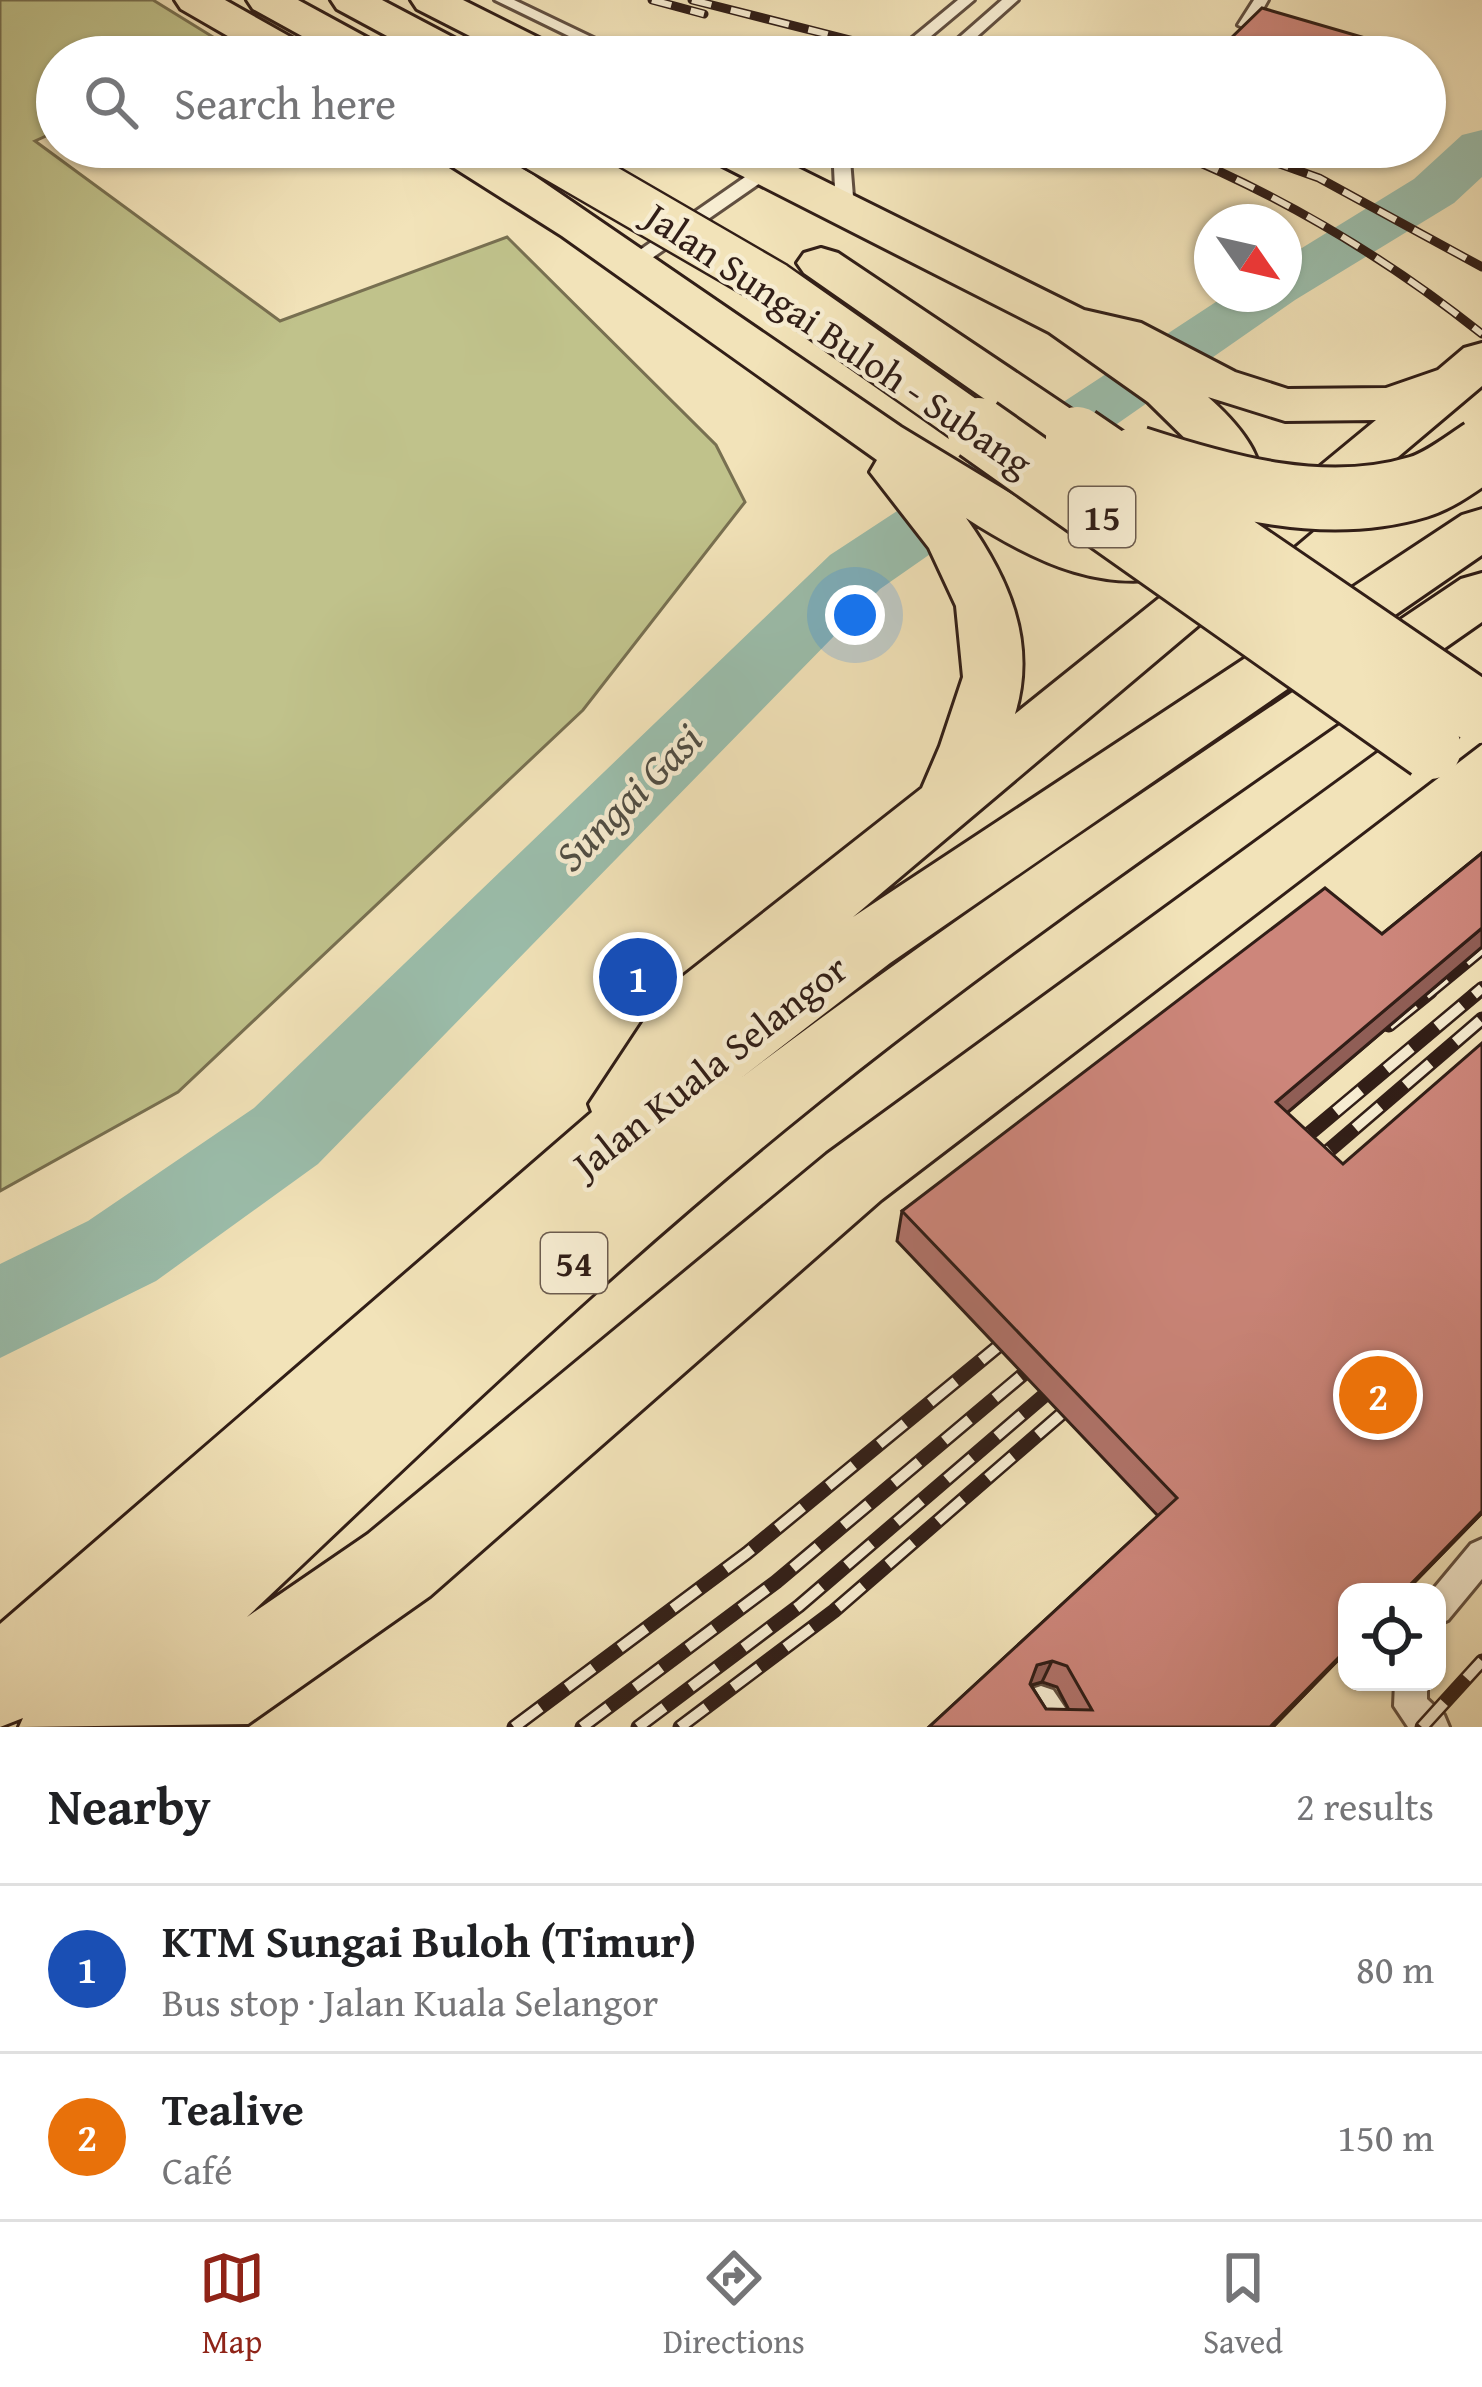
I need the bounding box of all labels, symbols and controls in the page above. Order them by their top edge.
search box [36,36,1446,168]
icon: search [78,69,144,135]
text: Search here [174,70,396,135]
street label: Jalan Sungai Buloh - Subang [630,184,1045,490]
north arrow [1194,204,1302,312]
road number: 15 [1069,487,1135,547]
your location [825,585,885,645]
water label: Sungai Gasi [540,709,715,884]
pin: 1 [599,932,677,1022]
street label: Jalan Kuala Selangor [556,940,859,1194]
road number: 54 [541,1233,607,1293]
pin: 2 [1339,1350,1417,1440]
map controls [1338,1583,1446,1691]
button: locate [1338,1583,1446,1691]
text: Nearby [48,1768,211,1843]
text: 2 results [1296,1777,1434,1834]
text: KTM Sungai Buloh (Timur) [162,1908,696,1973]
text: 1 [77,1940,97,1997]
text: 80 m [1356,1940,1434,1997]
text: Bus stop · Jalan Kuala Selangor [162,1973,658,2030]
text: Tealive [162,2076,304,2141]
text: 2 [77,2108,97,2165]
text: 150 m [1337,2108,1434,2165]
text: Café [162,2141,232,2198]
tab: Map [199,2245,265,2365]
tab: Directions [663,2245,805,2365]
tab: Saved [1203,2245,1283,2365]

